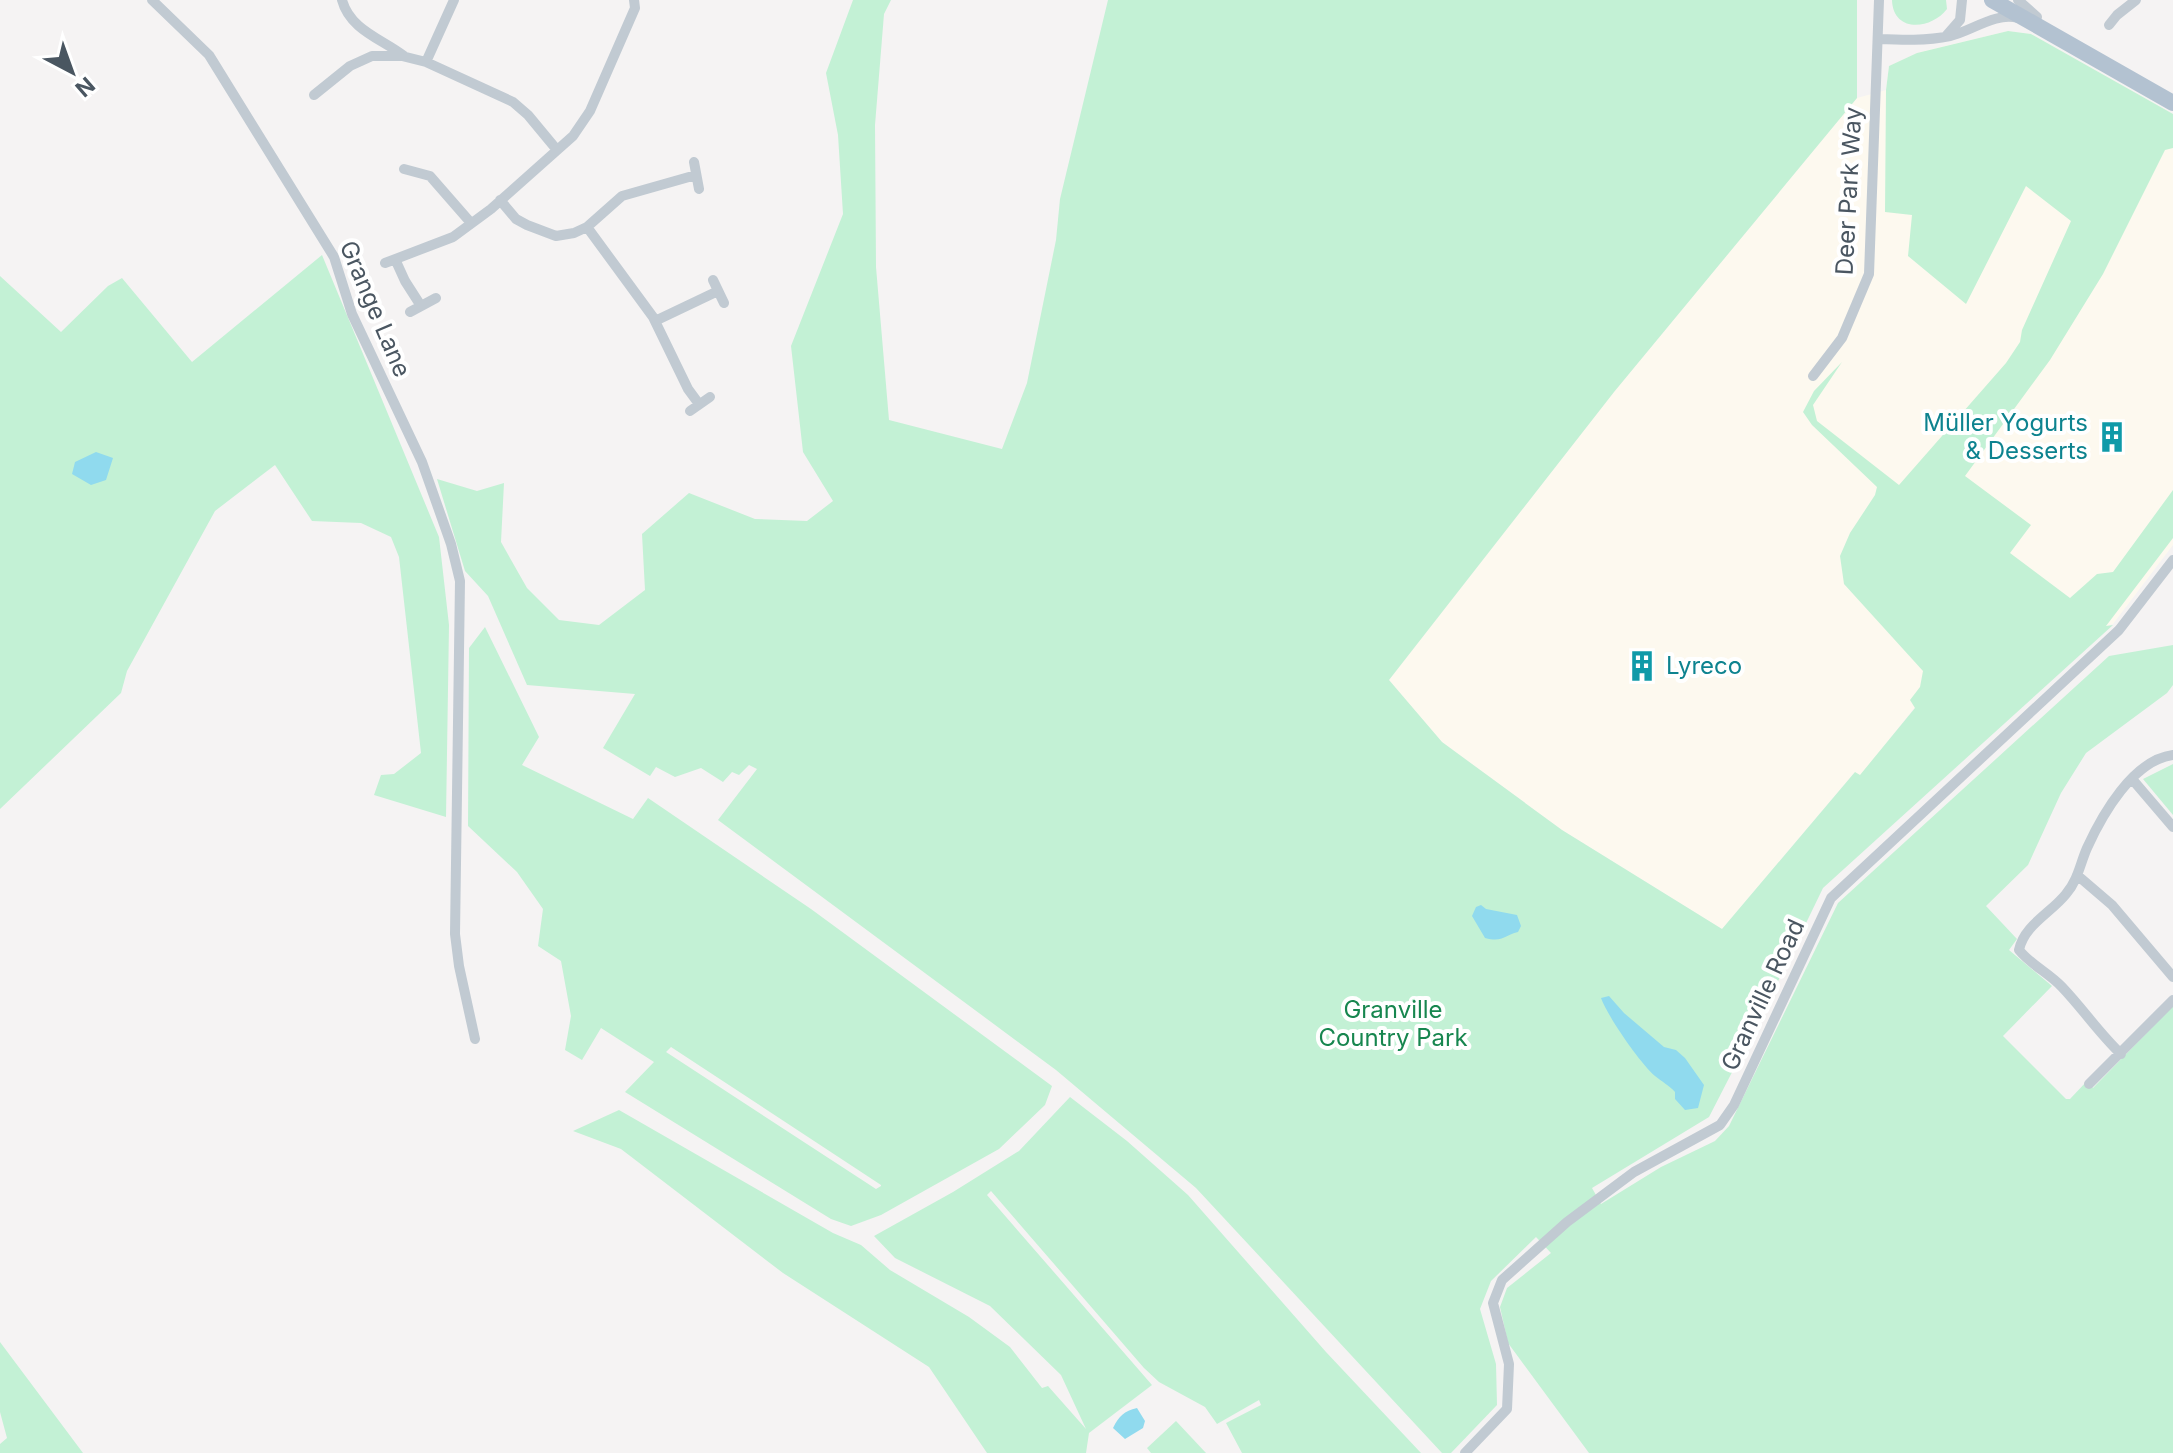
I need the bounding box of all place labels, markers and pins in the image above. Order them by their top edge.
place label: Müller Yogurts & Desserts [1923,408,2088,465]
building icon: Müller Yogurts & Desserts [2095,420,2129,454]
building icon: Lyreco [1625,649,1659,683]
place label: Lyreco [1666,651,1742,680]

